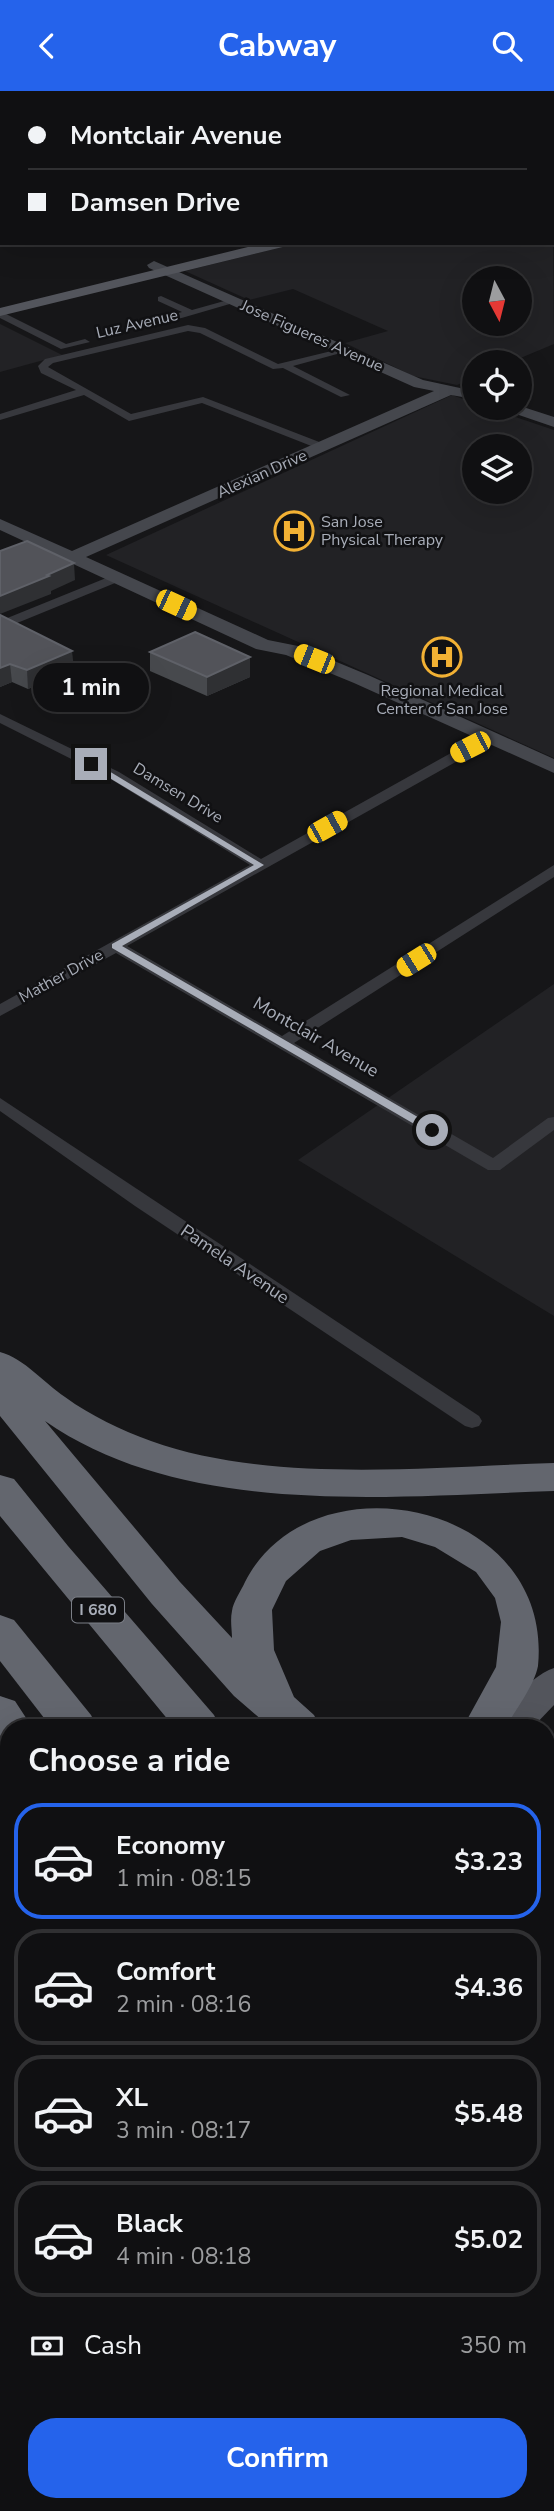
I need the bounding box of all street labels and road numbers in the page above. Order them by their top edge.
street label: Jose Figueres Avenue [236,294,387,377]
street label: Luz Avenue [94,304,180,344]
street label: Alexian Drive [213,444,311,504]
street label: Damsen Drive [129,757,227,829]
street label: Mather Drive [15,944,107,1008]
street label: Montclair Avenue [249,991,383,1083]
street label: Pamela Avenue [176,1219,294,1309]
road number: I 680 [72,1597,124,1623]

